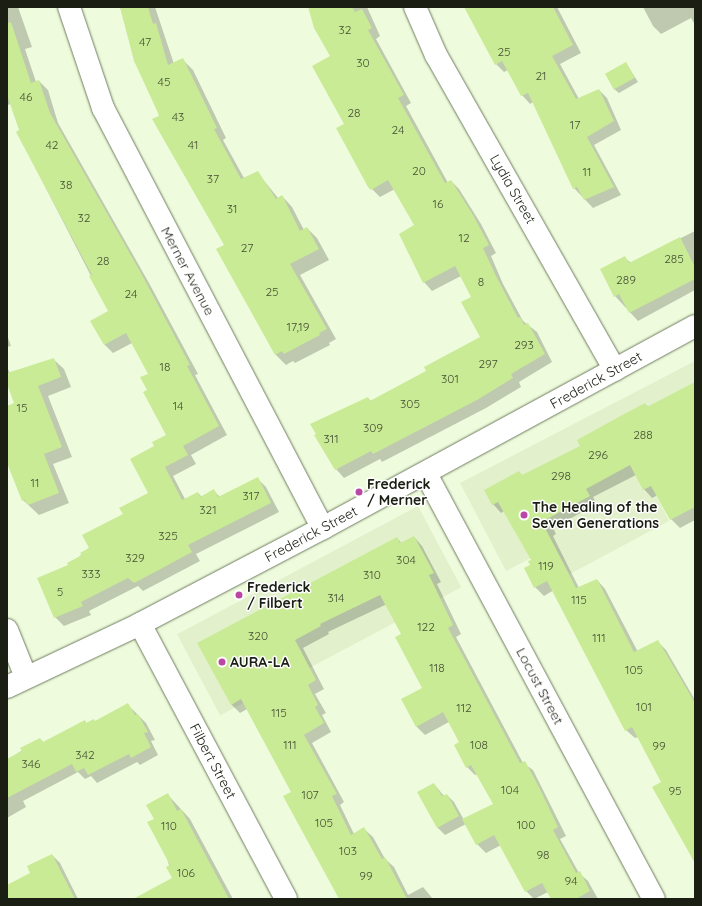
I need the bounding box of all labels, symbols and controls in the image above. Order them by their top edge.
house number: 32 [339,23,351,37]
house number: 47 [139,35,151,49]
house number: 25 [497,45,511,59]
house number: 30 [356,56,370,70]
house number: 21 [535,69,547,83]
house number: 45 [158,75,170,89]
house number: 46 [20,90,32,104]
house number: 28 [347,106,361,120]
house number: 43 [172,110,184,124]
house number: 17 [570,118,580,132]
house number: 24 [392,123,404,137]
house number: 42 [46,138,58,152]
house number: 41 [188,138,198,152]
street label: Lydia Street [486,151,540,227]
house number: 20 [412,164,426,178]
house number: 11 [583,165,591,179]
house number: 37 [207,172,219,186]
house number: 38 [60,178,72,192]
house number: 16 [433,197,443,211]
house number: 31 [227,202,237,216]
house number: 32 [78,211,90,225]
street label: Merner Avenue [158,224,218,318]
house number: 12 [458,231,470,245]
house number: 27 [241,241,253,255]
house number: 285 [664,252,684,266]
house number: 28 [96,254,110,268]
house number: 289 [616,273,636,287]
house number: 8 [478,275,484,289]
house number: 25 [265,285,279,299]
house number: 24 [125,287,137,301]
house number: 17,19 [287,320,309,334]
house number: 293 [514,338,534,352]
street label: Frederick Street [547,348,645,412]
house number: 297 [478,357,498,371]
house number: 18 [160,360,170,374]
house number: 301 [441,372,459,386]
house number: 305 [400,397,420,411]
house number: 14 [173,399,183,413]
house number: 15 [17,401,27,415]
house number: 309 [363,421,383,435]
house number: 288 [633,428,653,442]
house number: 311 [323,432,339,446]
house number: 296 [588,448,608,462]
house number: 298 [551,469,571,483]
house number: 11 [31,476,39,490]
place label: Frederick / Merner [367,476,430,508]
marker: Frederick / Merner [354,487,364,497]
house number: 317 [243,489,259,503]
place label: The Healing of the Seven Generations [532,499,659,532]
house number: 321 [199,503,217,517]
street label: Frederick Street [262,503,360,565]
marker: The Healing of the Seven Generations [519,510,529,520]
house number: 325 [158,529,178,543]
house number: 329 [125,551,145,565]
house number: 304 [396,553,416,567]
house number: 119 [538,559,554,573]
house number: 333 [82,567,100,581]
house number: 310 [363,568,381,582]
place label: Frederick / Filbert [247,579,310,612]
house number: 5 [57,585,63,599]
marker: Frederick / Filbert [234,590,244,600]
house number: 314 [328,591,344,605]
house number: 115 [571,593,587,607]
house number: 122 [417,620,435,634]
house number: 320 [248,629,268,643]
house number: 111 [592,631,606,645]
street label: Locust Street [513,645,567,727]
place label: AURA-LA [230,654,290,670]
marker: AURA-LA [217,657,227,667]
house number: 118 [429,661,445,675]
house number: 105 [625,663,643,677]
house number: 101 [636,700,652,714]
house number: 112 [456,701,472,715]
house number: 115 [271,706,287,720]
street label: Filbert Street [186,721,240,801]
house number: 111 [283,738,297,752]
house number: 108 [470,738,488,752]
house number: 99 [652,739,666,753]
house number: 342 [75,748,95,762]
house number: 346 [21,757,41,771]
house number: 104 [501,783,519,797]
house number: 95 [668,784,682,798]
house number: 107 [301,788,319,802]
house number: 105 [315,816,333,830]
house number: 100 [517,818,535,832]
house number: 110 [161,819,177,833]
house number: 103 [339,844,357,858]
house number: 98 [536,848,550,862]
house number: 106 [177,866,195,880]
house number: 99 [359,869,373,883]
house number: 94 [564,874,578,888]

